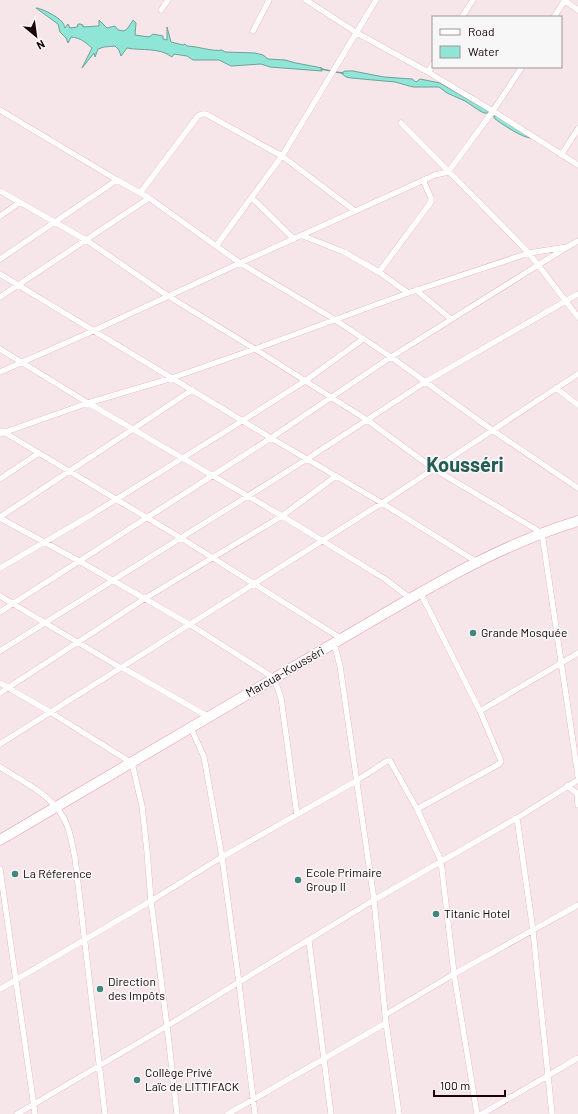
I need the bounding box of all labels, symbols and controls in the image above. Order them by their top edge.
north arrow [16,16,56,56]
legend [432,16,562,68]
text: Road [468,24,495,38]
text: N [35,38,47,53]
text: Water [468,44,500,58]
district label: Kousséri [426,452,504,476]
place label: Grande Mosquée [481,625,567,639]
marker: Grande Mosquée [468,628,478,638]
street label: Maroua-Kousséri [243,643,326,699]
place label: Ecole Primaire Group II [306,865,382,893]
place label: La Réference [23,866,92,880]
marker: La Réference [10,869,20,879]
marker: Ecole Primaire Group II [293,875,303,885]
place label: Titanic Hotel [444,906,510,920]
marker: Titanic Hotel [431,909,441,919]
place label: Direction des Impôts [108,974,165,1002]
marker: Direction des Impôts [95,984,105,994]
place label: Collège Privé Laïc de LITTIFACK [145,1065,240,1093]
scale bar [434,1072,505,1098]
marker: Collège Privé Laïc de LITTIFACK [132,1075,142,1085]
text: 100 m [440,1078,470,1092]

